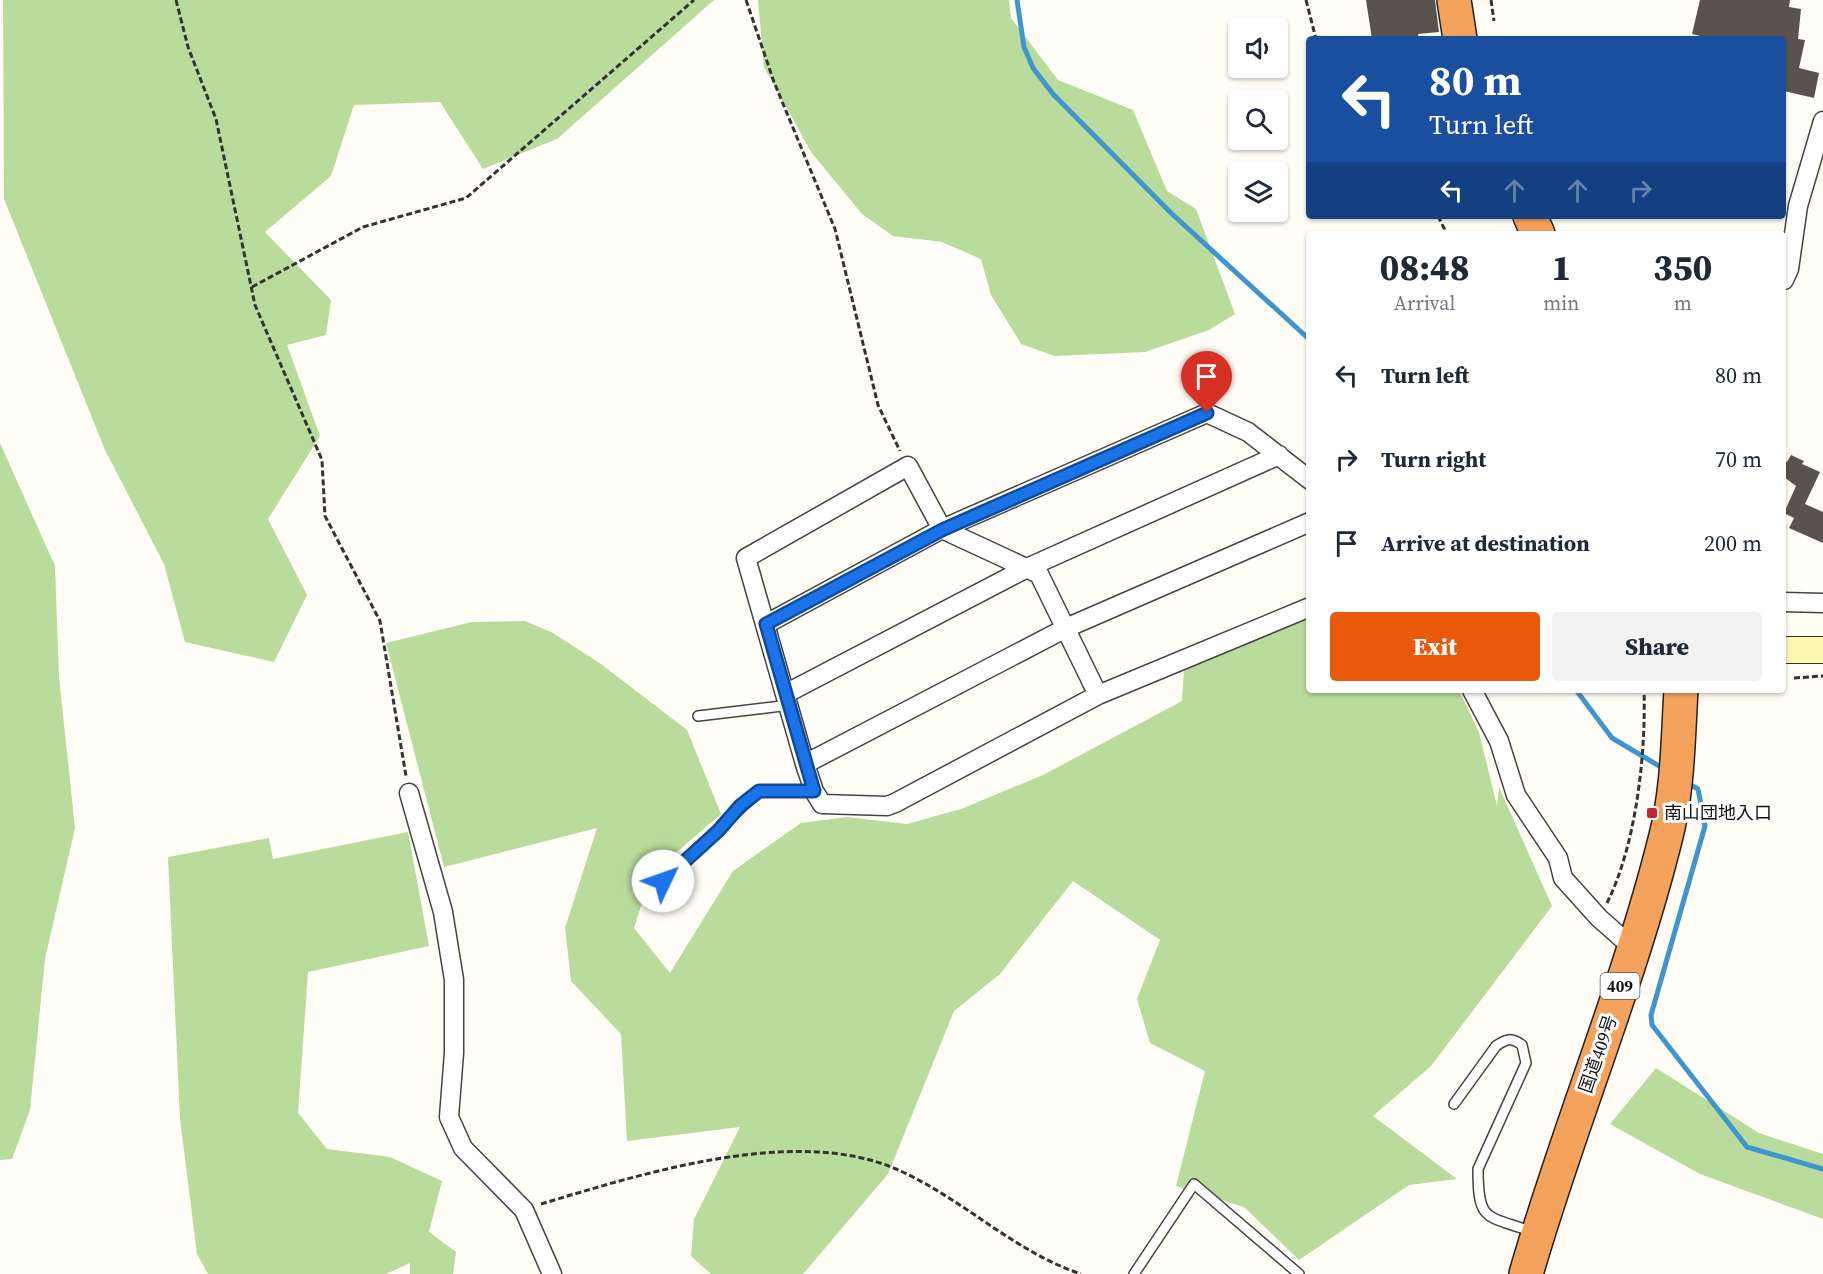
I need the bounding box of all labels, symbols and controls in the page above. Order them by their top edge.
map controls [1228,18,1288,222]
button: sound [1228,18,1288,78]
text: 80 m [1429,51,1522,109]
icon: left [1330,60,1408,138]
button: search [1228,90,1288,150]
text: Turn left [1429,106,1533,143]
button: layers [1228,162,1288,222]
icon: left [1435,174,1468,207]
icon: ahead [1498,174,1531,207]
icon: ahead [1561,174,1594,207]
icon: right [1624,174,1657,207]
text: 08:48 [1380,243,1470,292]
text: 1 [1551,243,1571,292]
text: 350 [1653,243,1712,292]
text: Arrival [1394,289,1456,317]
text: min [1543,289,1579,317]
text: m [1674,289,1692,317]
pin [1181,351,1232,413]
icon: left [1330,359,1363,392]
icon: arrive [1190,360,1223,393]
text: Turn left [1381,360,1469,390]
text: 80 m [1715,360,1762,390]
icon: right [1330,443,1363,476]
text: Turn right [1381,444,1486,474]
text: 70 m [1715,444,1762,474]
icon: arrive [1330,527,1363,560]
text: Arrive at destination [1381,528,1590,558]
text: 200 m [1704,528,1762,558]
button: Exit [1330,612,1540,681]
button: Share [1552,612,1762,681]
place label: 南山団地入口 [1664,800,1772,825]
marker: 南山団地入口 [1645,806,1659,820]
position arrow [631,849,695,913]
road number: 409 [1600,973,1640,999]
street label: 国道409号 [1573,1011,1623,1096]

